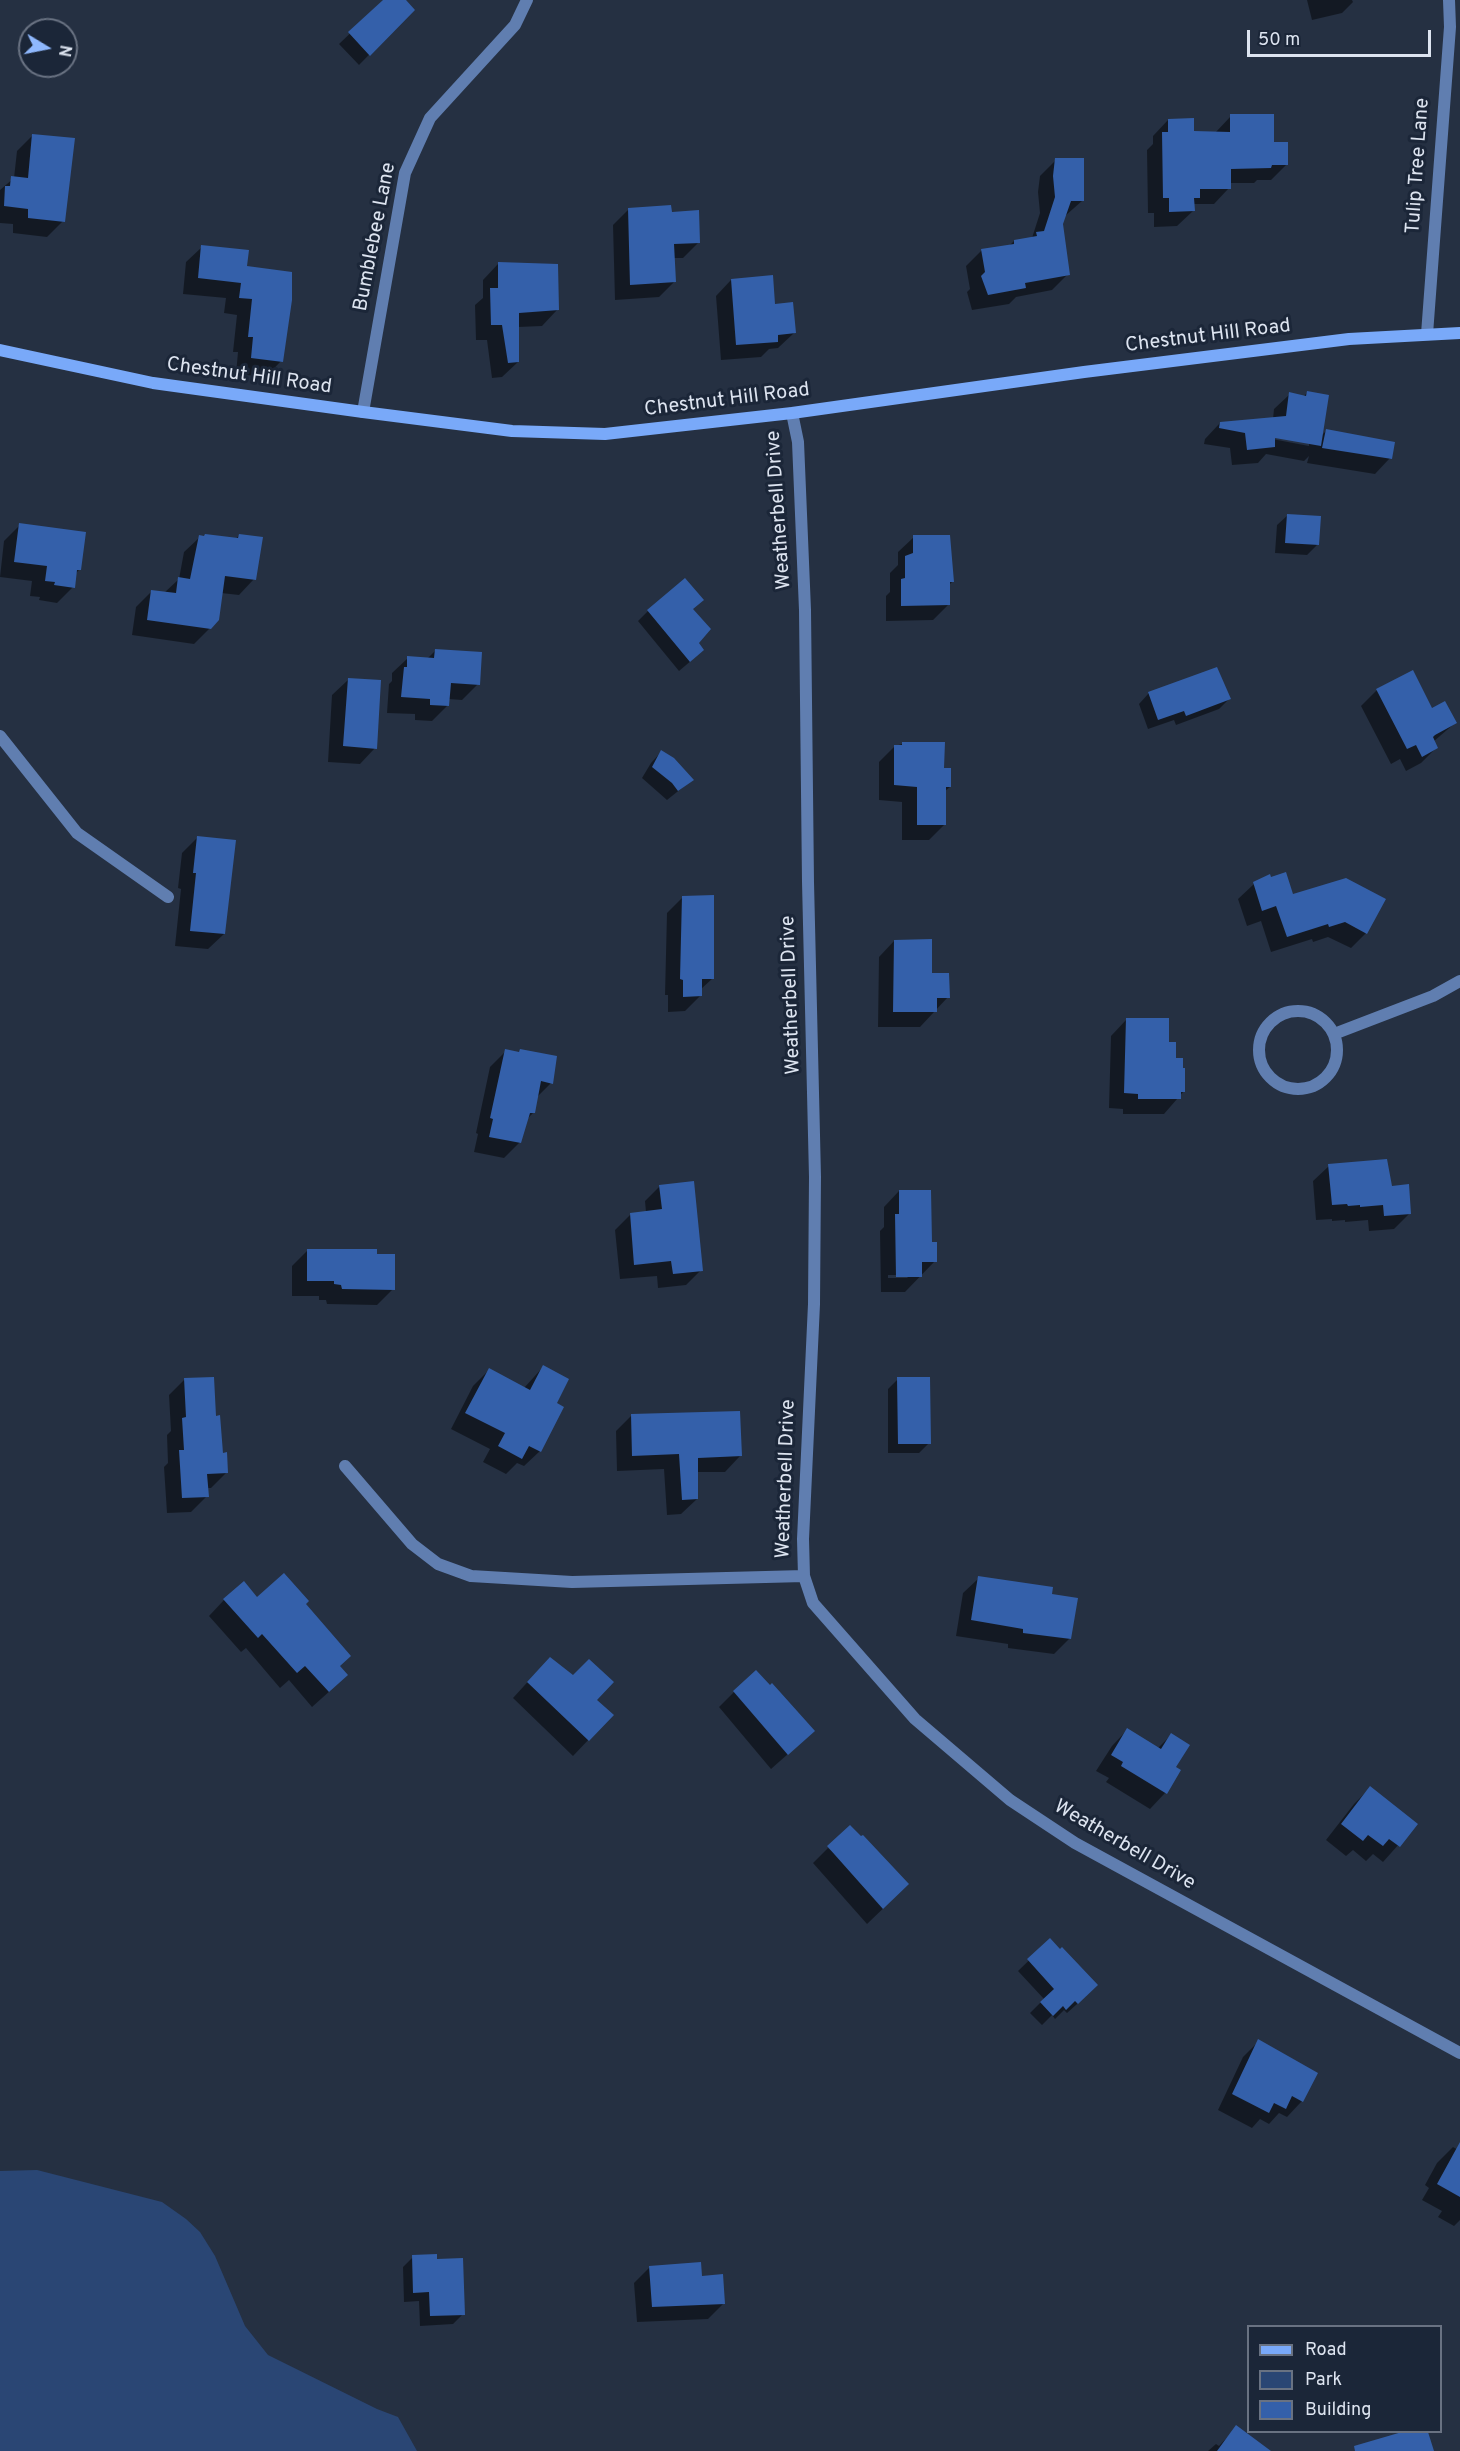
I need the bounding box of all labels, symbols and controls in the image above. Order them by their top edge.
north arrow [18,18,78,78]
scale bar [1250,18,1434,56]
text: 50 m [1258,29,1300,52]
text: N [53,43,75,58]
street label: Tulip Tree Lane [1402,97,1436,235]
street label: Bumblebee Lane [350,161,402,313]
street label: Chestnut Hill Road [1124,315,1292,359]
street label: Chestnut Hill Road [165,354,333,400]
street label: Chestnut Hill Road [643,379,811,423]
street label: Weatherbell Drive [762,430,798,590]
street label: Weatherbell Drive [777,915,807,1075]
street label: Weatherbell Drive [772,1399,802,1559]
street label: Weatherbell Drive [1049,1796,1199,1896]
legend [1247,2325,1442,2433]
text: Road [1305,2339,1347,2362]
text: Park [1305,2369,1342,2392]
text: Building [1305,2399,1371,2422]

